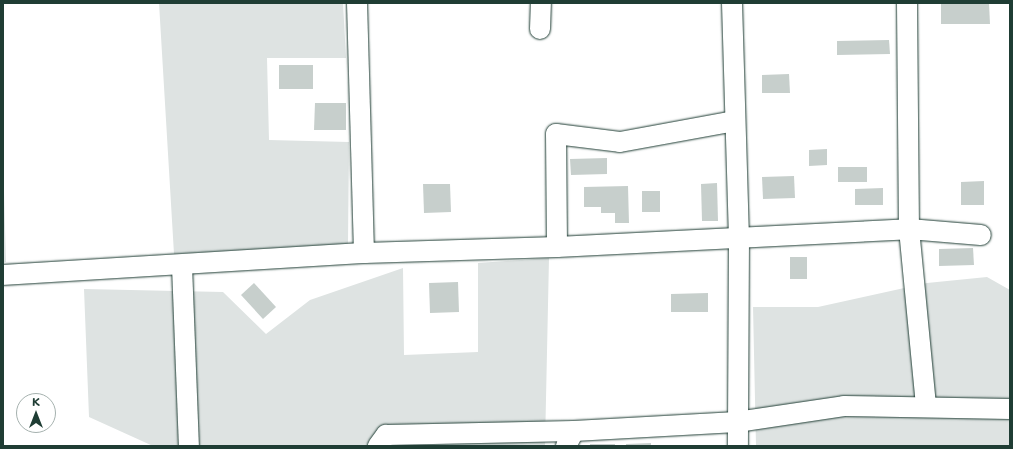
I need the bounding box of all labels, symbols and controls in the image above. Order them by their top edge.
north arrow [16,393,56,433]
text: K [32,393,40,410]

